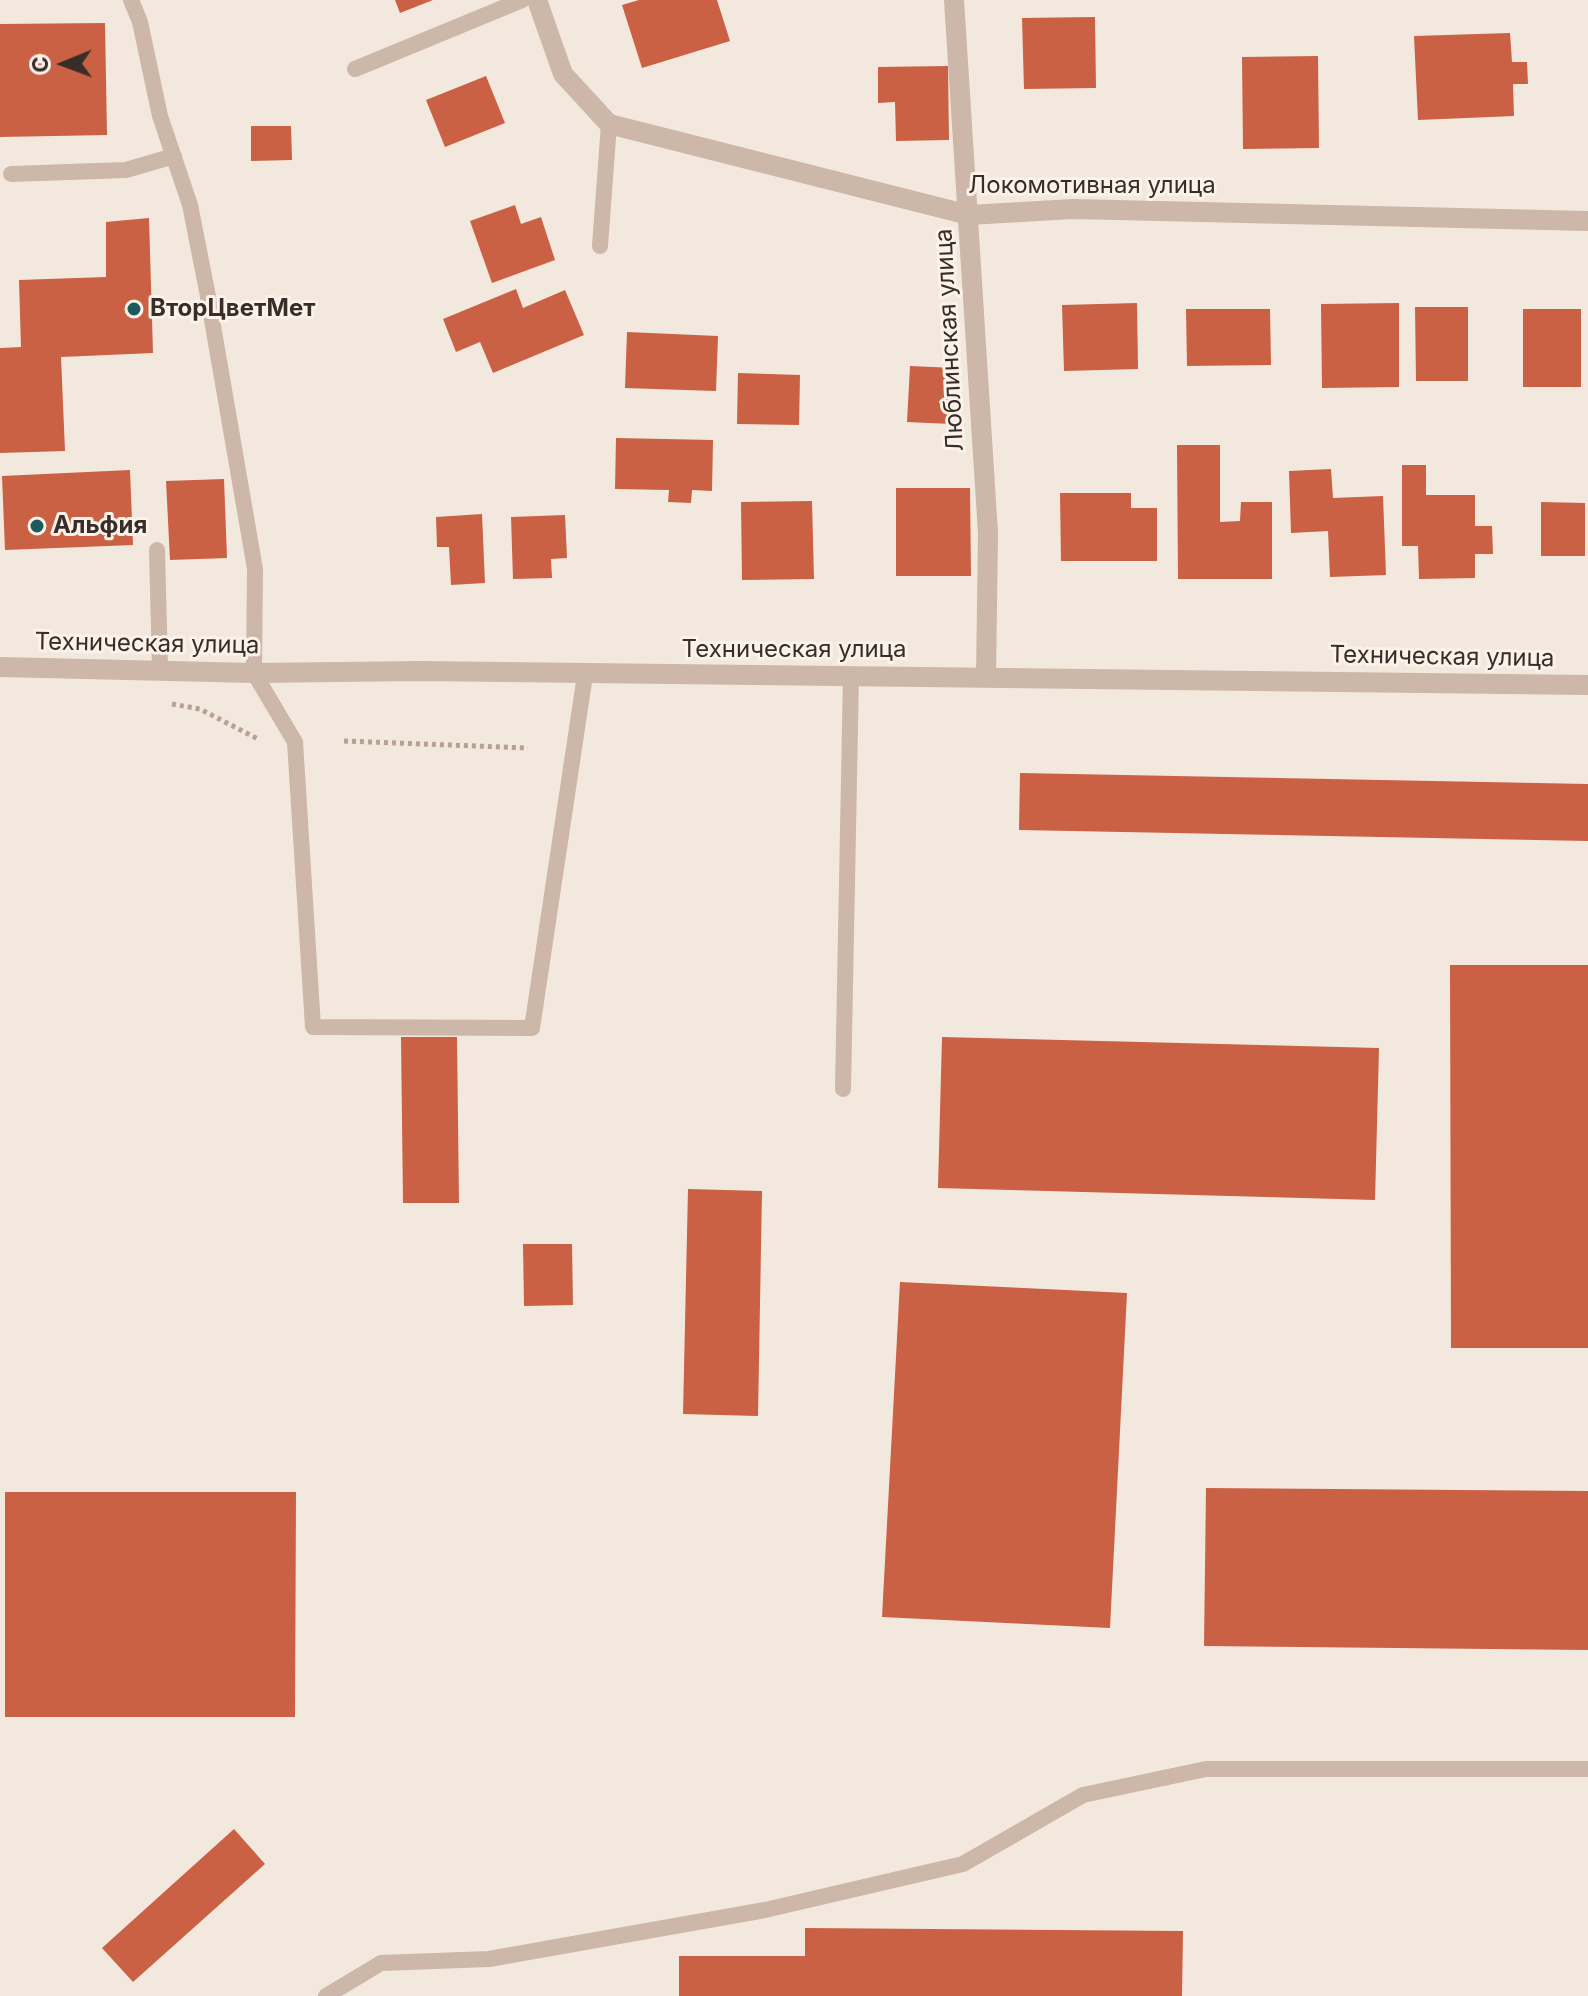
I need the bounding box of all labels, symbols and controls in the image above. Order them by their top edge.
north arrow [24,24,104,104]
text: С [27,56,53,73]
street label: Локомотивная улица [968,172,1216,200]
street label: Люблинская улица [930,228,970,452]
place label: ВторЦветМет [150,295,315,323]
marker: ВторЦветМет [125,300,143,318]
place label: Альфия [53,512,147,540]
marker: Альфия [28,517,46,535]
street label: Техническая улица [34,628,260,660]
street label: Техническая улица [682,636,906,664]
street label: Техническая улица [1329,641,1555,673]

